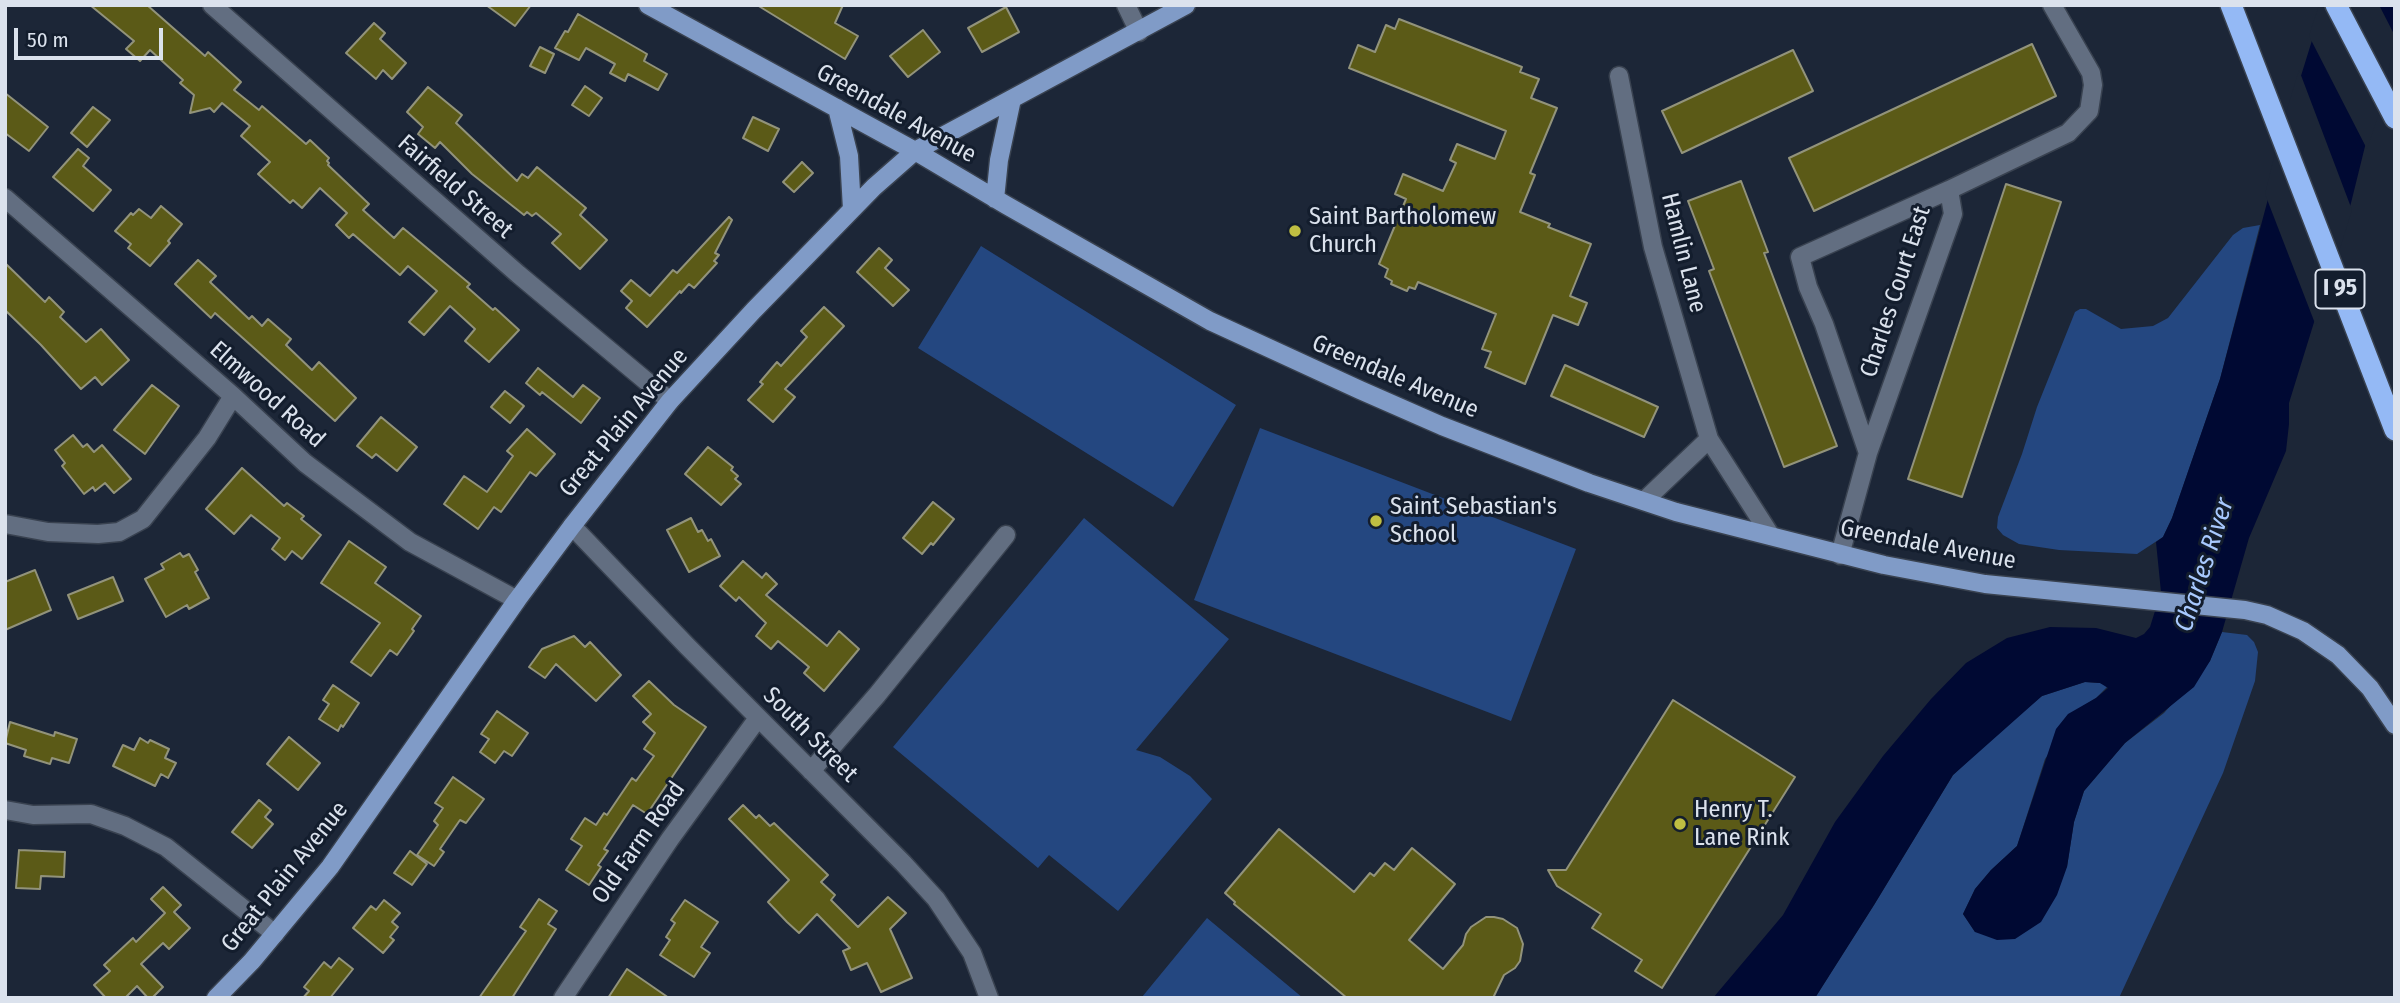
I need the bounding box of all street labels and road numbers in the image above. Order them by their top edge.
street label: Greendale Avenue [811,58,981,170]
street label: Fairfield Street [391,129,519,245]
street label: Hamlin Lane [1654,190,1712,316]
street label: Charles Court East [1855,203,1937,381]
road number: I 95 [2316,270,2364,308]
street label: Greendale Avenue [1307,329,1483,425]
street label: Elmwood Road [203,336,331,454]
street label: Great Plain Avenue [553,343,695,503]
street label: Greendale Avenue [1838,514,2018,576]
street label: South Street [757,682,863,788]
street label: Old Farm Road [586,776,692,910]
street label: Great Plain Avenue [216,796,354,958]

